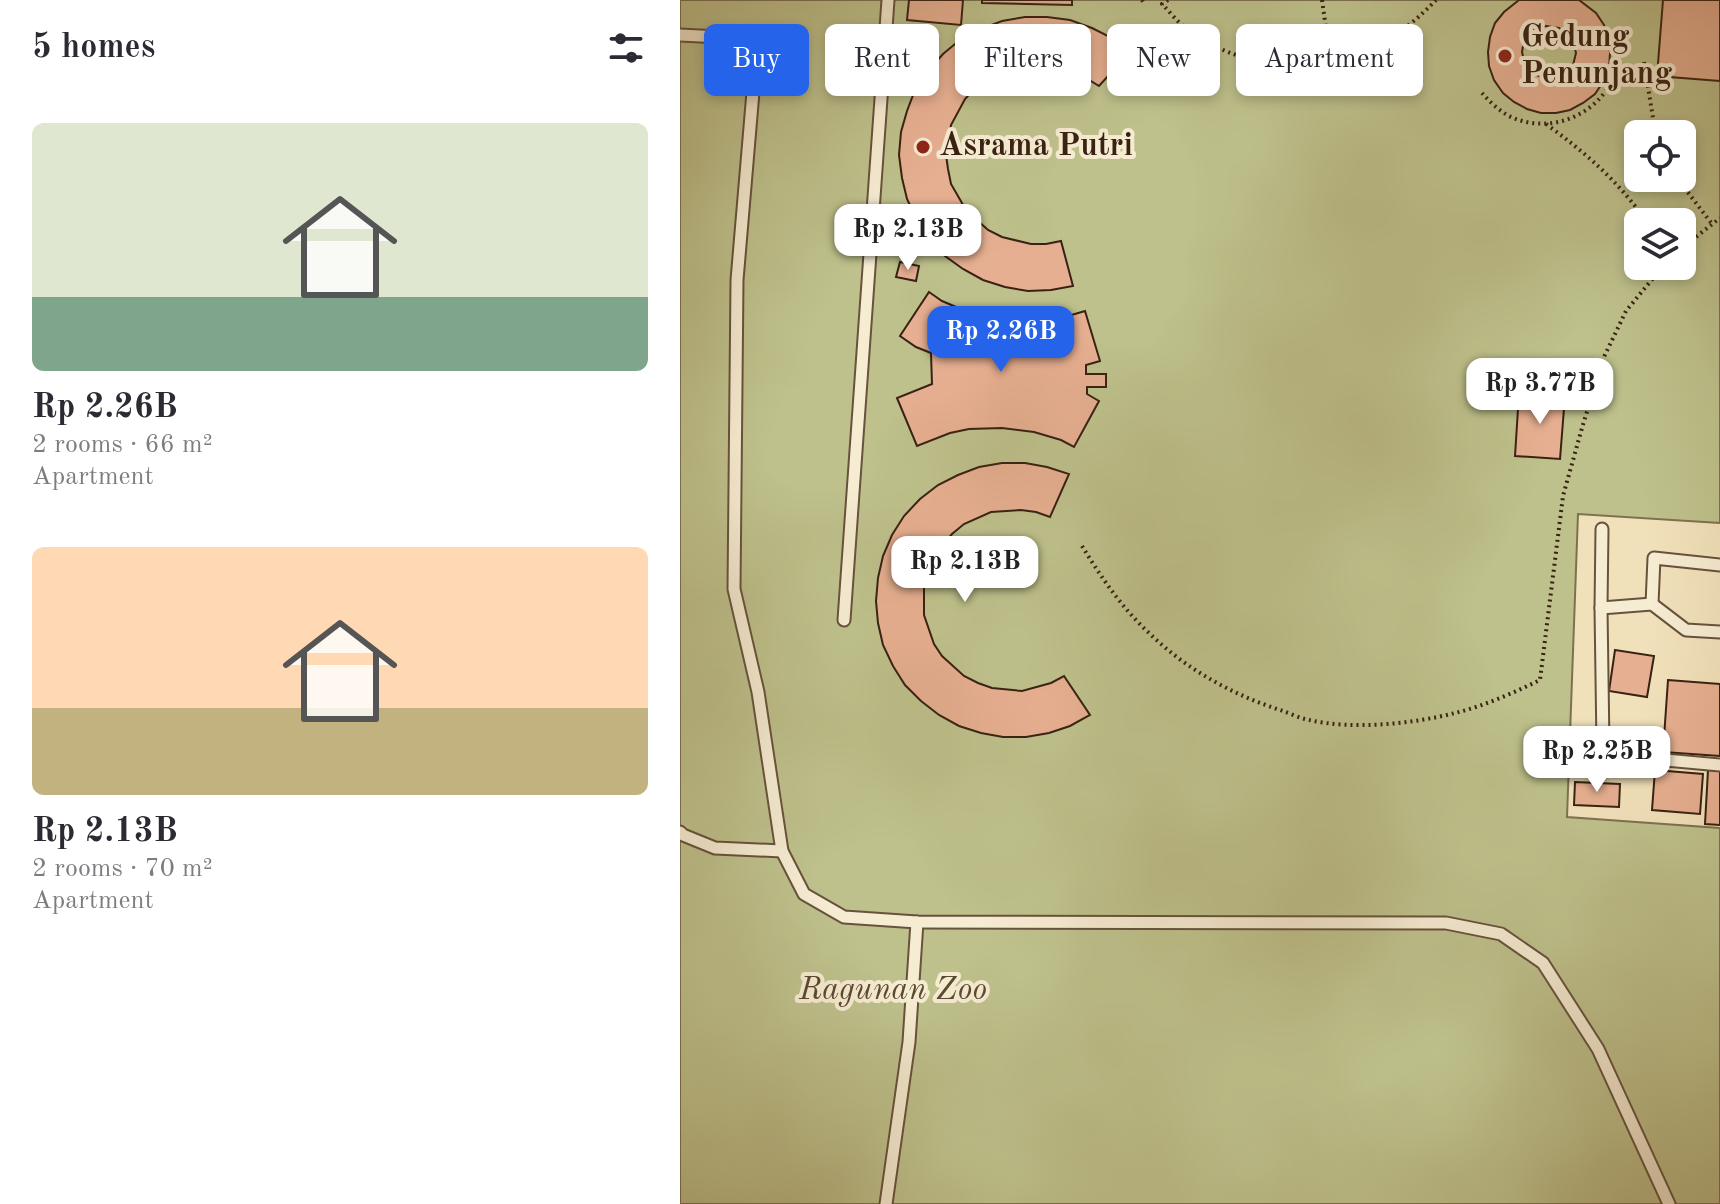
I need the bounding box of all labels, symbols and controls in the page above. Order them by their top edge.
place label: Gedung Penunjang [1521,22,1672,91]
chip: Buy [704,24,809,96]
chip: Rent [825,24,939,96]
chip: Filters [955,24,1091,96]
chip: New [1107,24,1220,96]
chip: Apartment [1236,24,1423,96]
icon: filters [604,26,648,70]
text: 5 homes [32,31,155,65]
marker: Gedung Penunjang [1496,47,1514,65]
map controls [1624,120,1696,280]
button: locate [1624,120,1696,192]
place label: Asrama Putri [939,131,1133,163]
marker: Asrama Putri [914,138,932,156]
icon: home [268,175,412,319]
pin: Rp 2.13B [825,204,991,272]
button: layers [1624,208,1696,280]
text: Rp 2.13B [852,217,964,243]
pin: Rp 2.26B [918,306,1084,374]
text: Rp 2.26B [945,319,1057,345]
pin: Rp 3.77B [1457,358,1623,426]
text: Rp 3.77B [1484,371,1596,397]
text: Rp 2.26B [32,391,178,425]
text: 2 rooms · 66 m² [32,432,213,458]
text: Apartment [32,464,154,490]
pin: Rp 2.13B [882,536,1048,604]
text: Rp 2.13B [909,549,1021,575]
icon: home [268,599,412,743]
pin: Rp 2.25B [1514,726,1680,794]
text: Rp 2.25B [1541,739,1653,765]
text: Rp 2.13B [32,815,178,849]
text: 2 rooms · 70 m² [32,856,213,882]
text: Apartment [32,888,154,914]
park label: Ragunan Zoo [798,975,987,1007]

